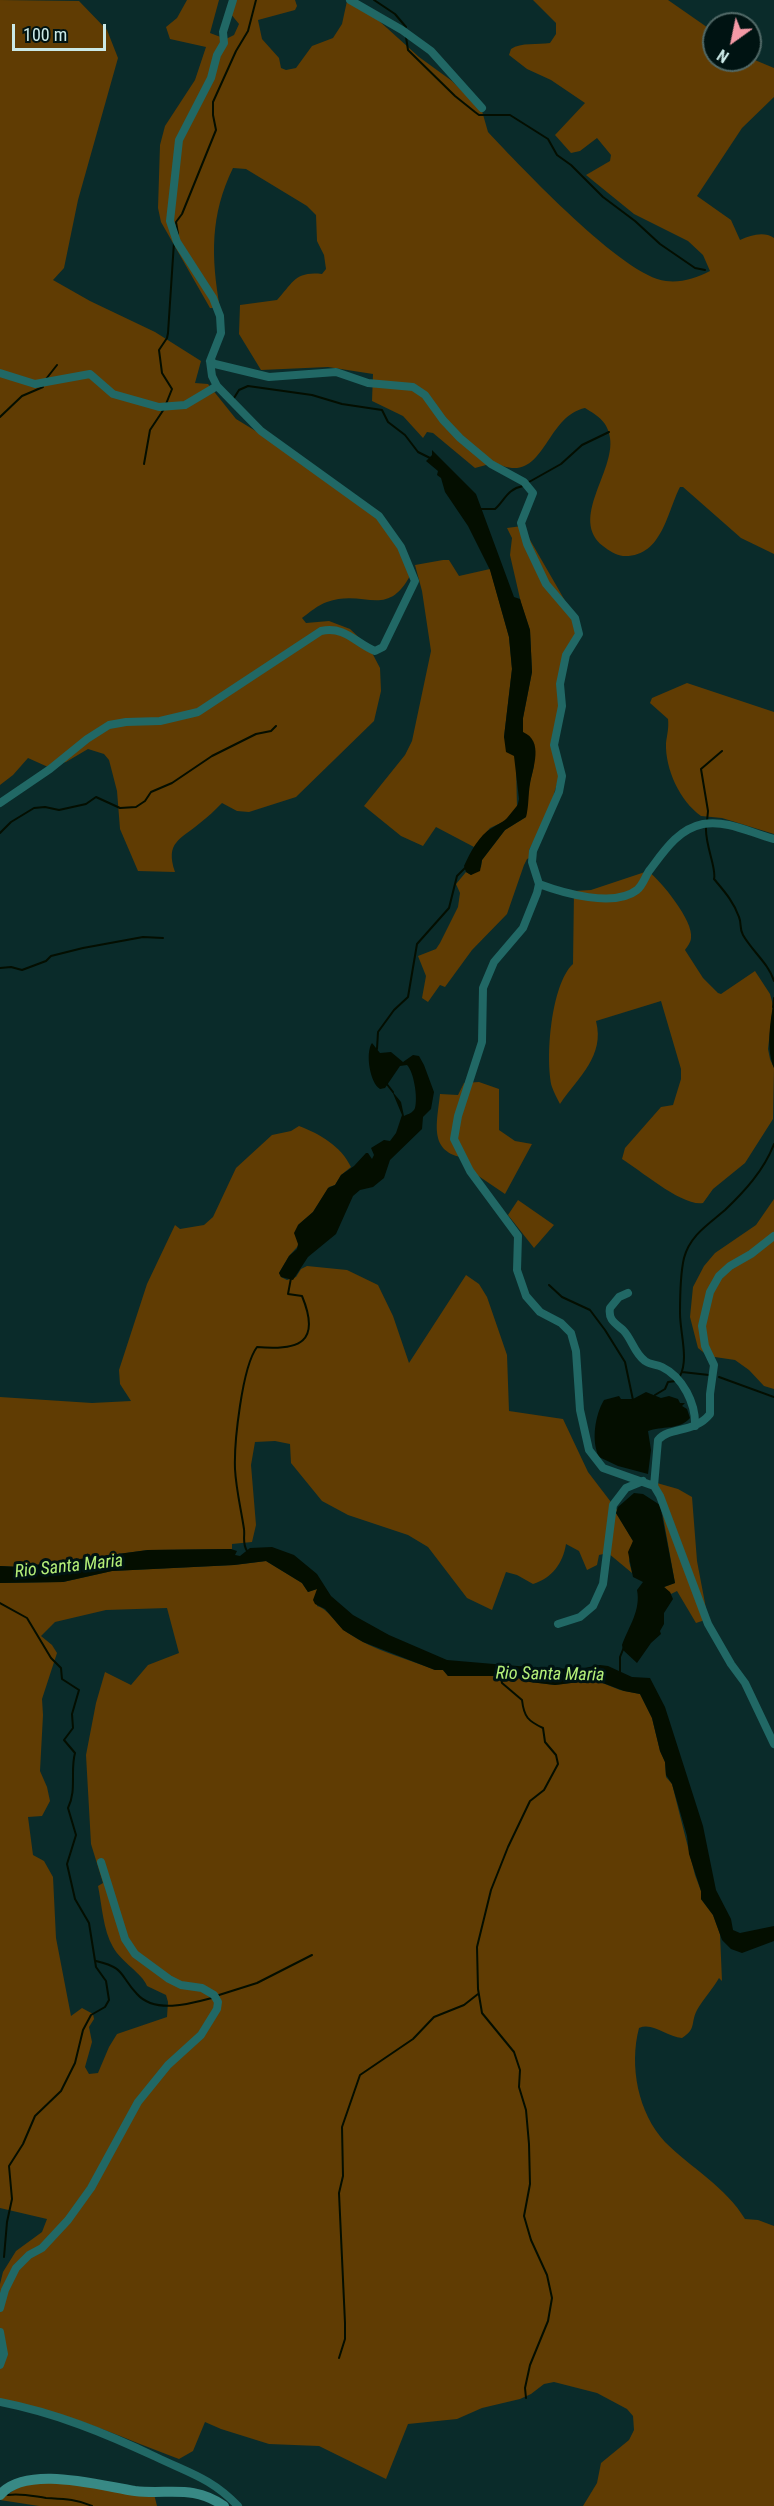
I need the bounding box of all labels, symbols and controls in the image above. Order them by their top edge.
scale bar [15,12,110,50]
north arrow [702,12,762,72]
text: 100 m [23,24,67,45]
text: N [714,45,732,66]
water label: Rio Santa Maria [14,1551,124,1583]
water label: Rio Santa Maria [495,1663,605,1687]

